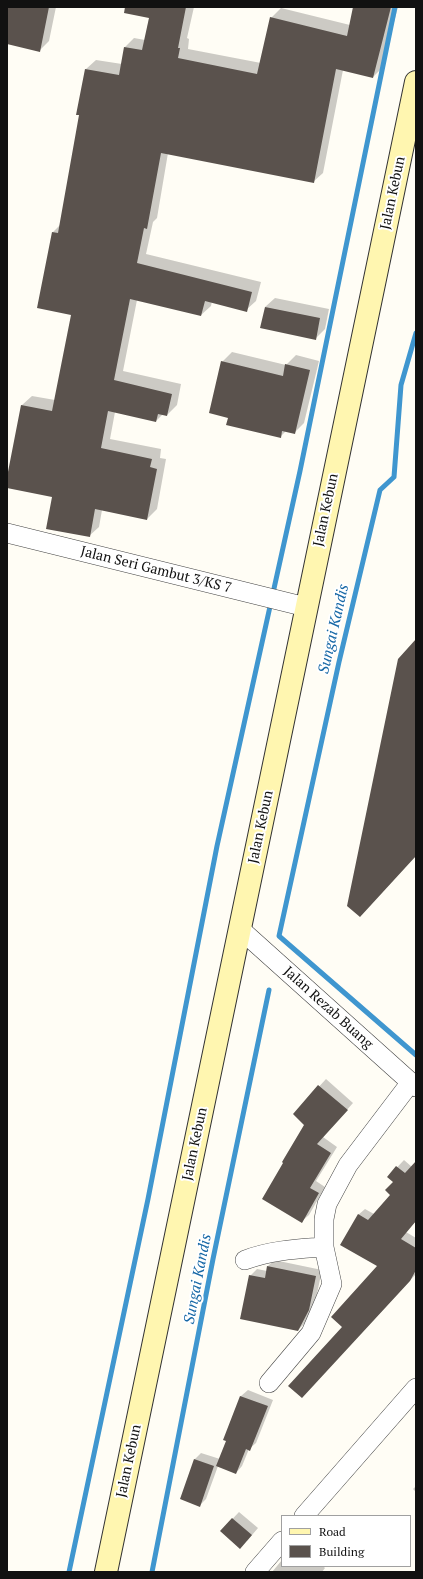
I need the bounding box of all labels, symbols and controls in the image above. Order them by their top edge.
street label: Jalan Kebun [377,155,409,231]
street label: Jalan Kebun [310,472,342,548]
street label: Jalan Seri Gambut 3/KS 7 [79,543,233,597]
water label: Sungai Kandis [315,582,353,676]
street label: Jalan Kebun [245,789,277,865]
street label: Jalan Rezab Buang [280,963,376,1053]
street label: Jalan Kebun [179,1106,211,1182]
water label: Sungai Kandis [180,1232,216,1326]
street label: Jalan Kebun [113,1423,145,1499]
legend [281,1515,411,1567]
text: Road [319,1524,346,1539]
text: Building [319,1544,364,1559]

